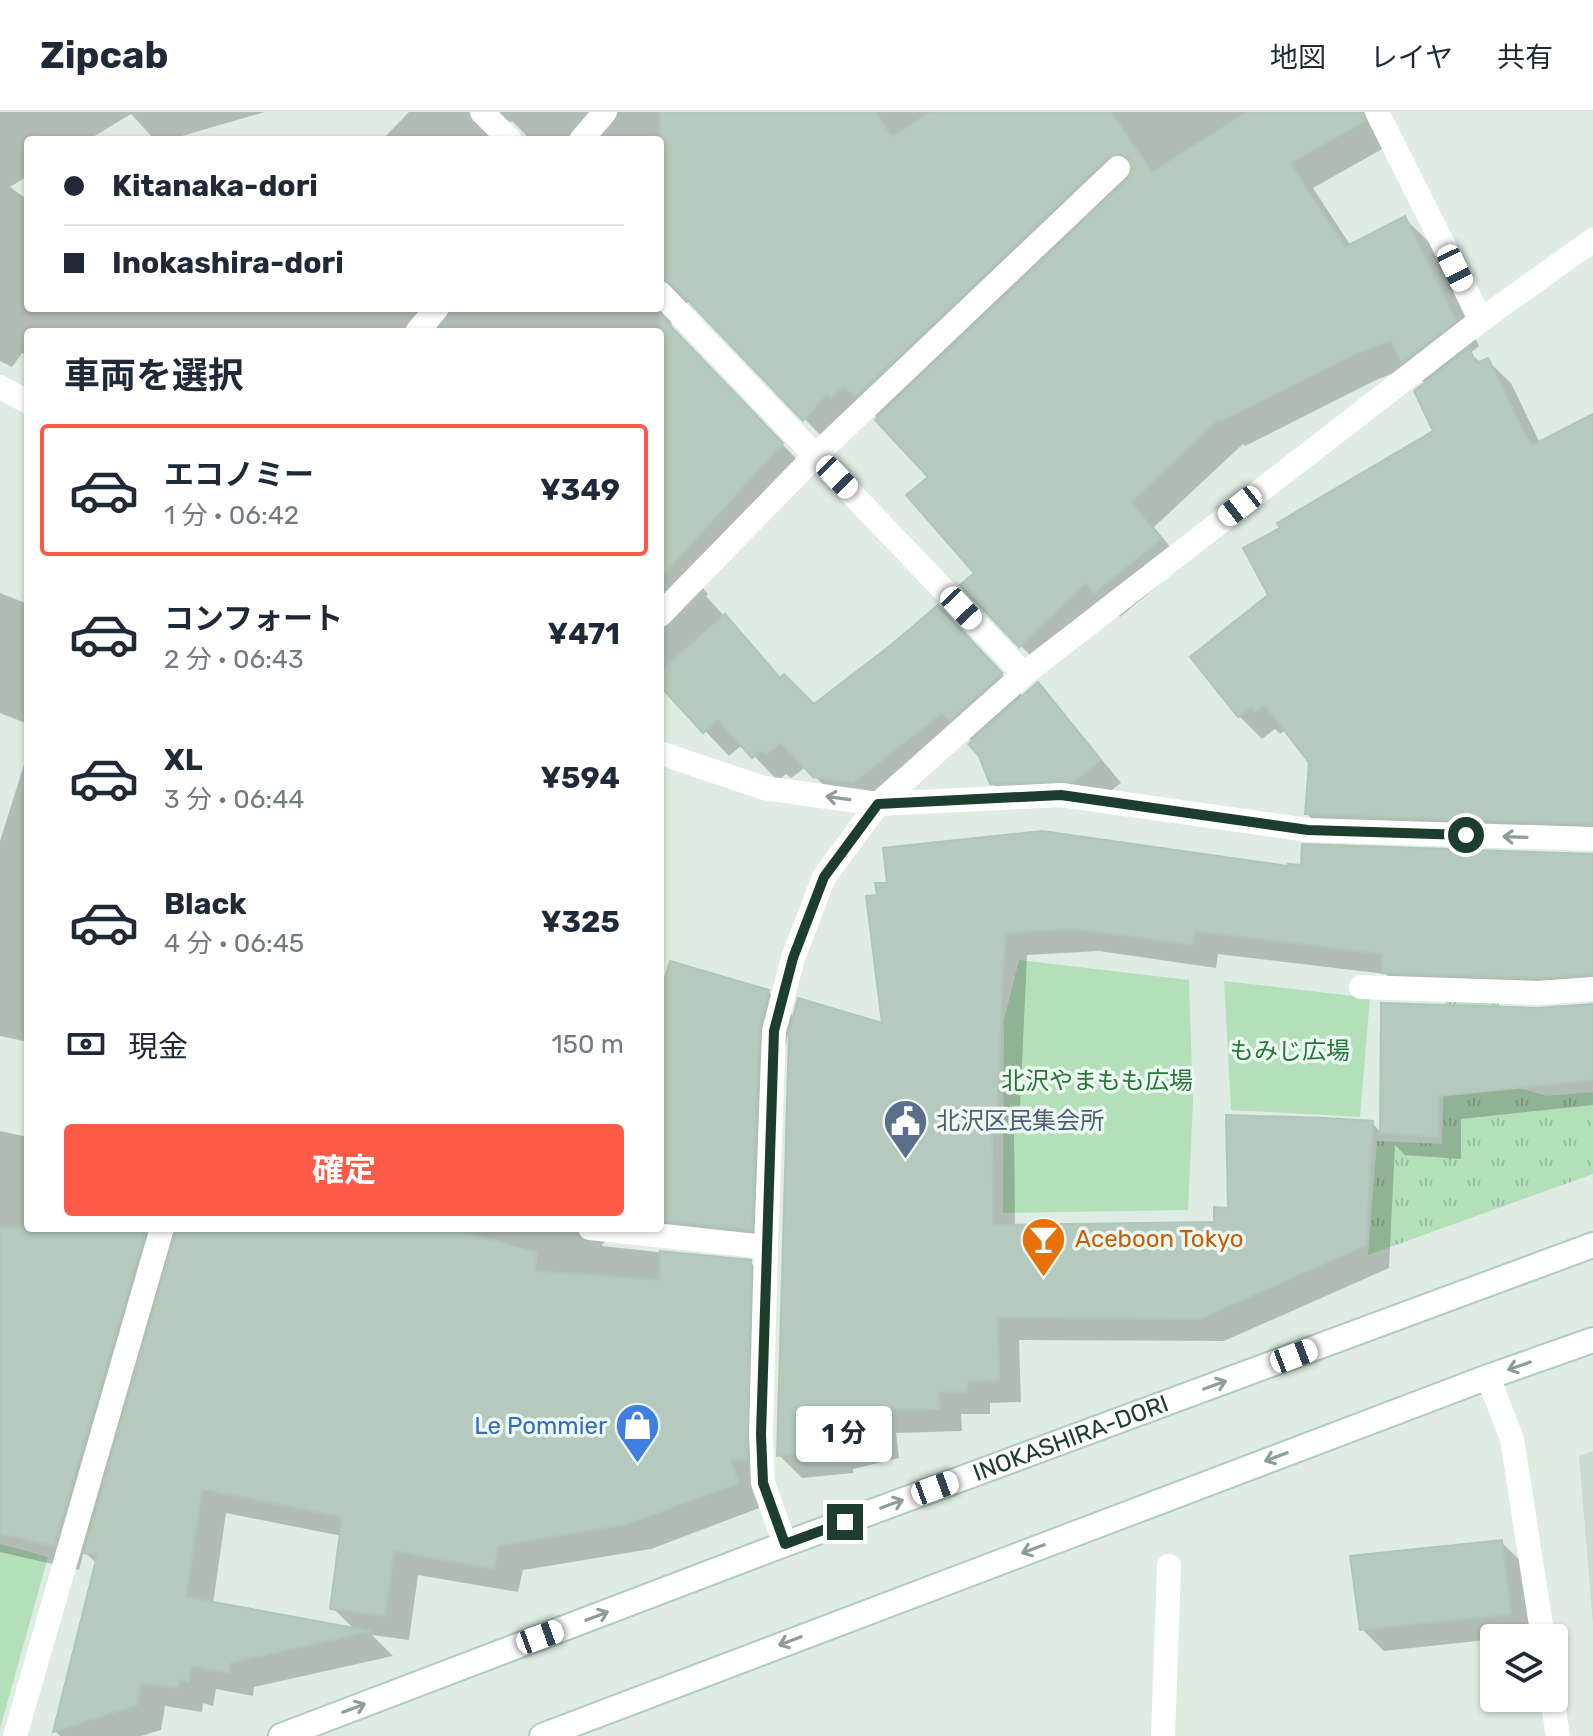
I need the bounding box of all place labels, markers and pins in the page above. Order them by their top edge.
public building icon: 北沢区民集会所 [881,1097,929,1160]
place label: 北沢区民集会所 [936,1107,1104,1135]
bar icon: Aceboon Tokyo [1020,1215,1068,1278]
place label: Aceboon Tokyo [1075,1225,1244,1253]
shop icon: Le Pommier [614,1402,662,1465]
place label: Le Pommier [474,1412,607,1440]

